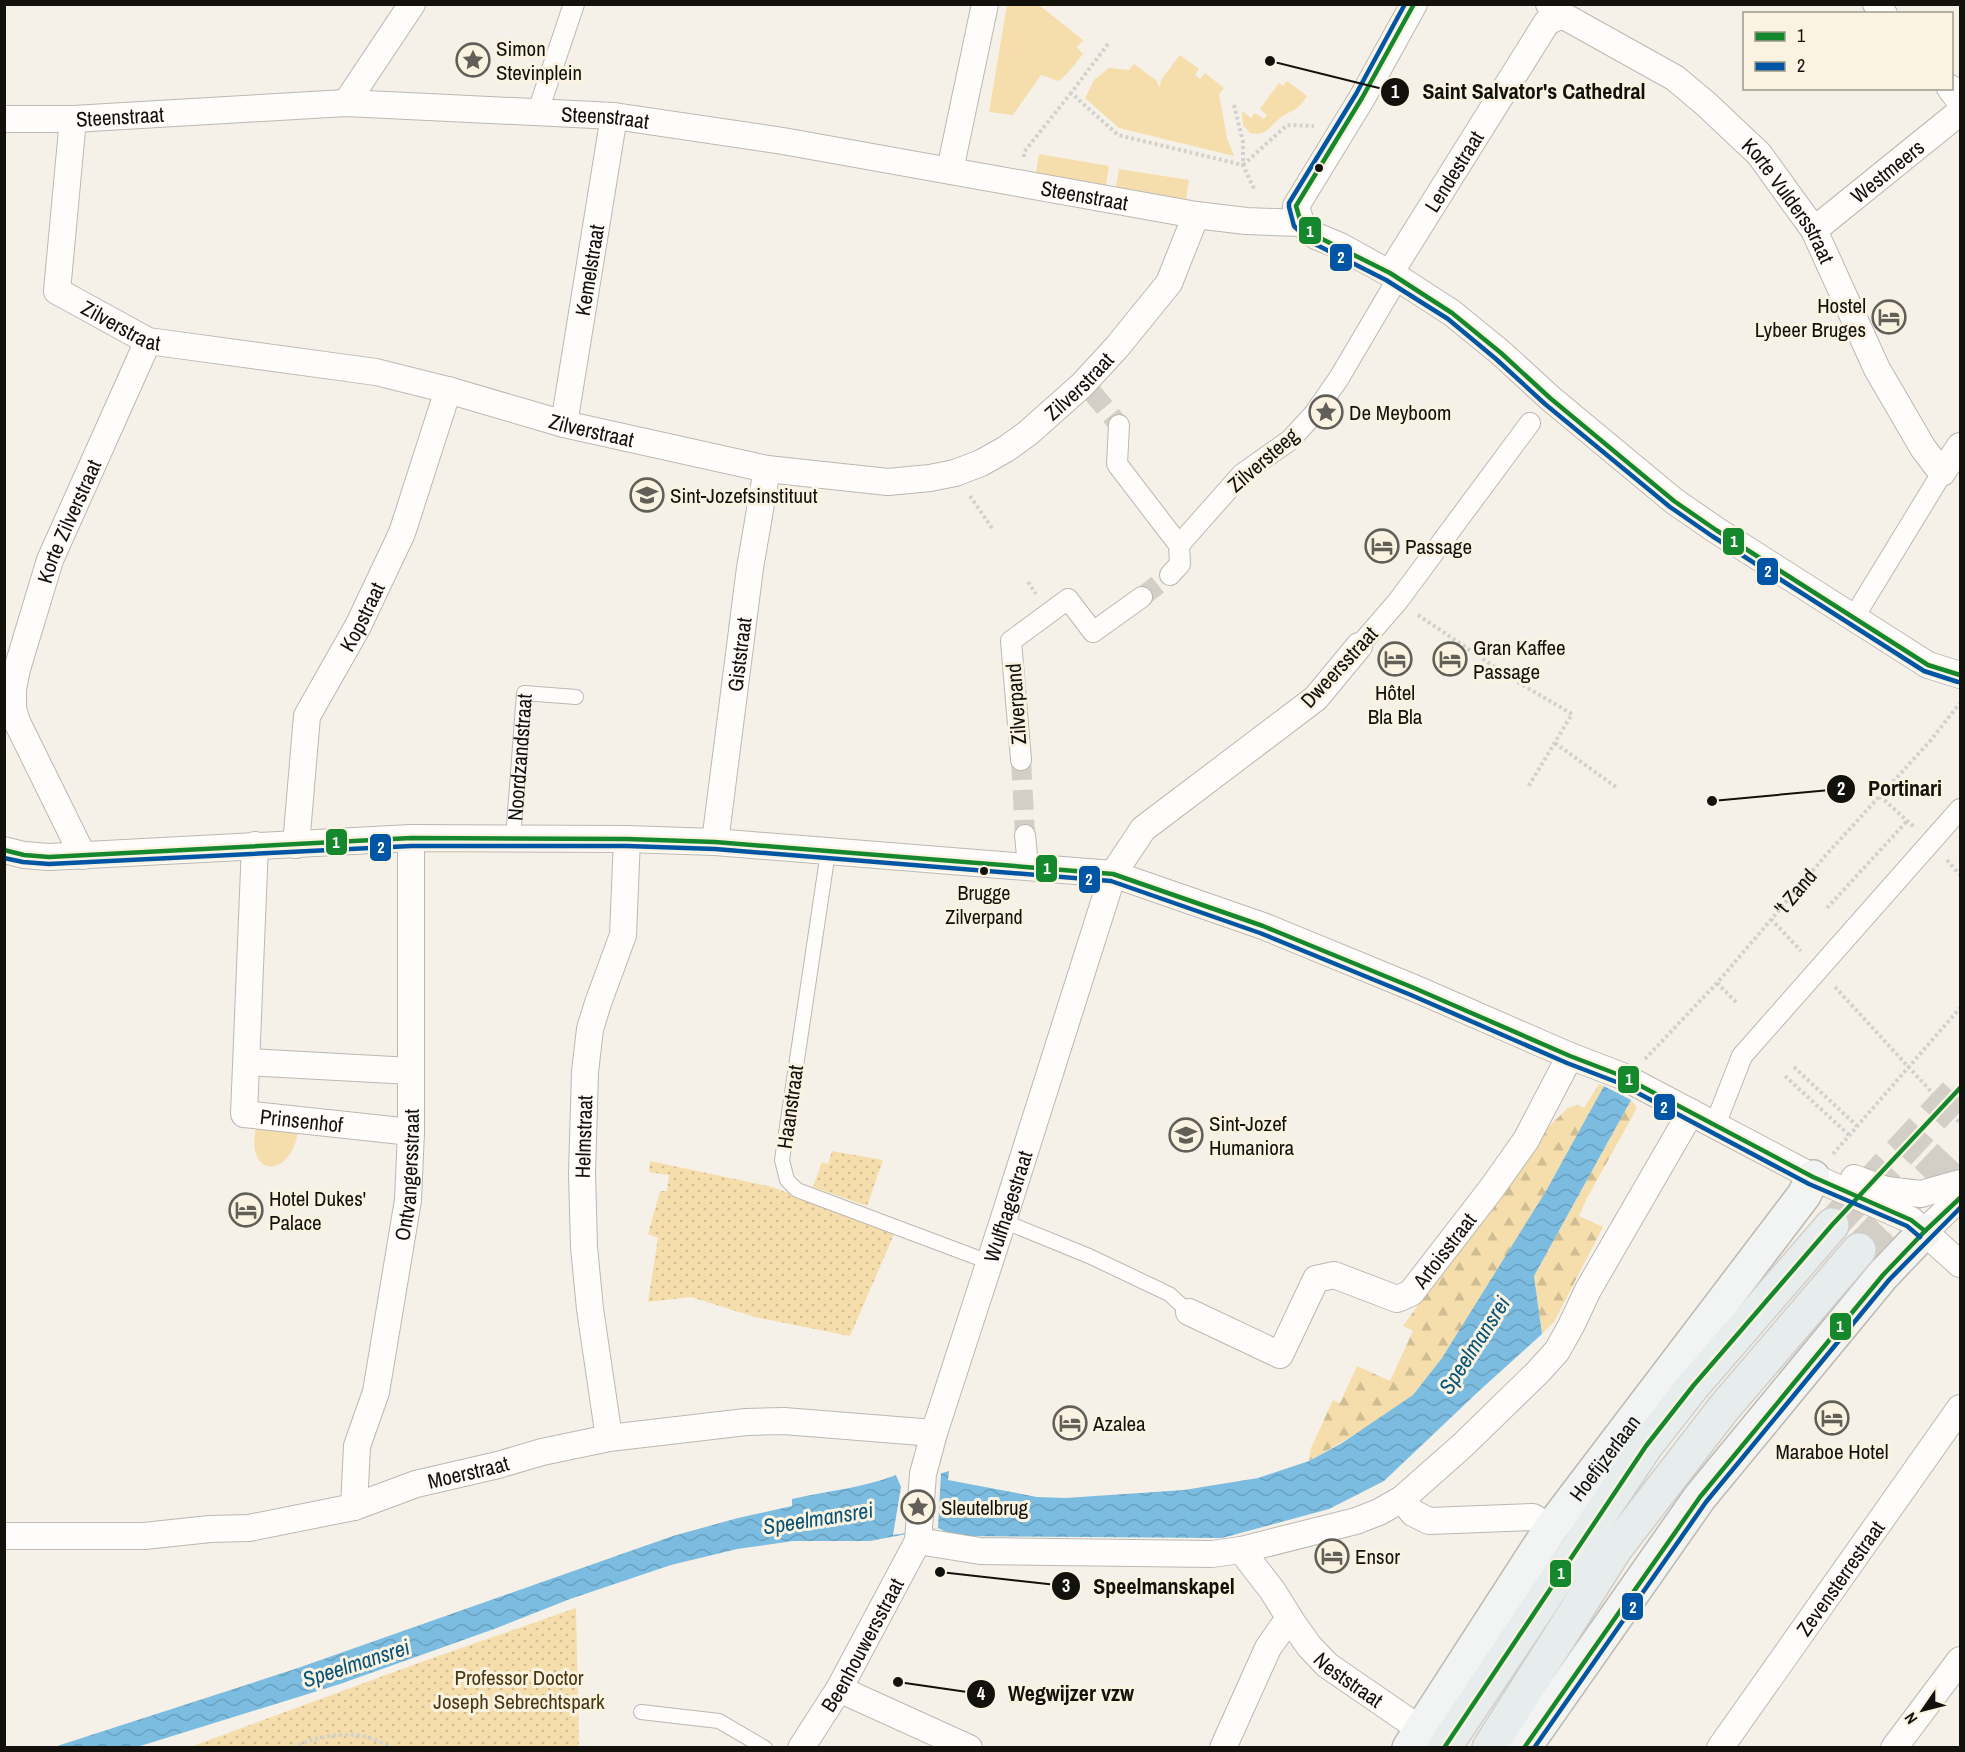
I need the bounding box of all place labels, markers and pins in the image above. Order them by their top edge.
place label: Simon Stevinplein [496,34,582,87]
place icon: Simon Stevinplein [455,42,491,78]
callout: Saint Salvator's Cathedral [1380,72,1657,112]
unlabelled marker [1313,162,1325,174]
place label: Hostel Lybeer Bruges [1755,291,1866,344]
hotel icon: Hostel Lybeer Bruges [1871,299,1907,335]
place icon: De Meyboom [1308,394,1344,430]
place label: De Meyboom [1349,398,1451,427]
school or university icon: Sint-Jozefsinstituut [629,477,665,513]
place label: Sint-Jozefsinstituut [670,481,818,510]
hotel icon: Passage [1364,528,1400,564]
place label: Passage [1405,532,1472,561]
place label: Gran Kaffee Passage [1473,633,1566,686]
hotel icon: Hôtel Bla Bla [1377,641,1413,677]
hotel icon: Gran Kaffee Passage [1432,641,1468,677]
place label: Hôtel Bla Bla [1368,678,1423,731]
callout: Portinari [1826,769,1954,809]
marker: Brugge Zilverpand [978,865,990,877]
place label: Brugge Zilverpand [945,879,1023,930]
place label: Sint-Jozef Humaniora [1209,1109,1295,1162]
school or university icon: Sint-Jozef Humaniora [1168,1117,1204,1153]
place label: Hotel Dukes' Palace [269,1184,366,1237]
hotel icon: Hotel Dukes' Palace [228,1192,264,1228]
hotel icon: Maraboe Hotel [1814,1400,1850,1436]
hotel icon: Azalea [1052,1405,1088,1441]
place label: Azalea [1092,1409,1146,1438]
place label: Maraboe Hotel [1776,1437,1888,1466]
place icon: Sleutelbrug [900,1489,936,1525]
place label: Sleutelbrug [941,1493,1029,1522]
hotel icon: Ensor [1314,1538,1350,1574]
place label: Ensor [1355,1542,1400,1571]
callout: Speelmanskapel [1051,1566,1247,1606]
callout: Wegwijzer vzw [966,1674,1146,1714]

